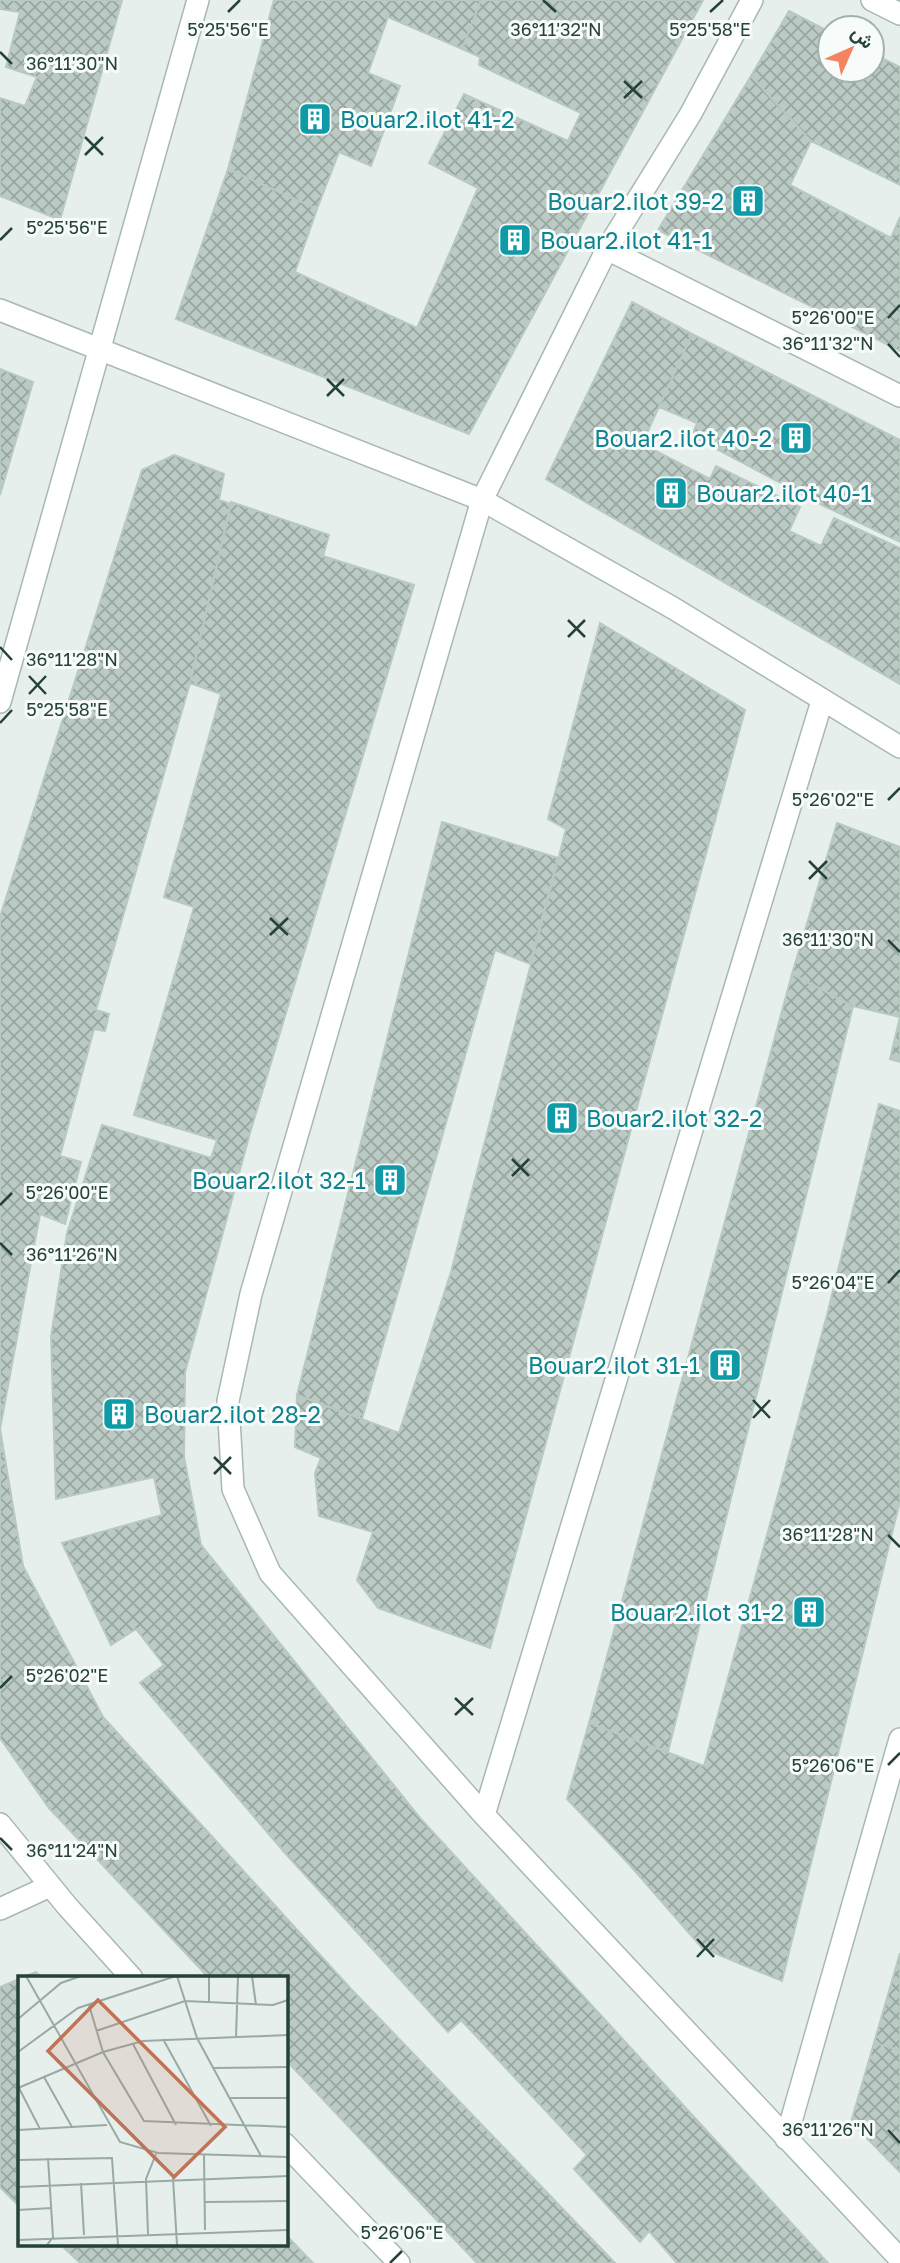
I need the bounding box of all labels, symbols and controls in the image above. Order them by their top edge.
north arrow [816,14,886,84]
text: 5°25'56"E [187,18,269,40]
text: 36°11'32"N [510,18,602,40]
text: 5°25'58"E [669,18,751,40]
text: ش [846,20,880,54]
text: 36°11'30"N [26,52,118,74]
building icon: Bouar2.ilot 41-2 [296,100,334,138]
place label: Bouar2.ilot 41-2 [340,105,515,133]
building icon: Bouar2.ilot 39-2 [729,182,767,220]
place label: Bouar2.ilot 39-2 [547,187,724,215]
text: 5°25'56"E [26,216,108,238]
building icon: Bouar2.ilot 41-1 [496,221,534,259]
place label: Bouar2.ilot 41-1 [540,226,712,254]
text: 5°26'00"E [791,306,875,328]
text: 36°11'32"N [782,332,874,354]
building icon: Bouar2.ilot 40-2 [777,419,815,457]
place label: Bouar2.ilot 40-2 [594,424,772,452]
building icon: Bouar2.ilot 40-1 [652,474,690,512]
place label: Bouar2.ilot 40-1 [696,479,872,507]
text: 36°11'28"N [26,648,118,670]
text: 5°25'58"E [26,698,108,720]
text: 5°26'02"E [792,788,874,810]
text: 36°11'30"N [782,928,874,950]
building icon: Bouar2.ilot 32-2 [543,1099,581,1137]
place label: Bouar2.ilot 32-2 [586,1104,762,1132]
building icon: Bouar2.ilot 32-1 [371,1161,409,1199]
place label: Bouar2.ilot 32-1 [192,1166,366,1194]
text: 5°26'00"E [25,1181,109,1203]
text: 36°11'26"N [26,1243,118,1265]
text: 5°26'04"E [792,1271,874,1293]
building icon: Bouar2.ilot 31-1 [706,1346,744,1384]
place label: Bouar2.ilot 31-1 [528,1351,700,1379]
building icon: Bouar2.ilot 28-2 [100,1395,138,1433]
place label: Bouar2.ilot 28-2 [144,1400,321,1428]
text: 36°11'28"N [782,1523,874,1545]
building icon: Bouar2.ilot 31-2 [790,1593,828,1631]
place label: Bouar2.ilot 31-2 [610,1598,784,1626]
text: 5°26'02"E [26,1664,108,1686]
text: 5°26'06"E [792,1754,874,1776]
text: 36°11'24"N [26,1839,118,1861]
inset map [18,1976,287,2246]
text: 36°11'26"N [782,2118,874,2140]
text: 5°26'06"E [361,2221,443,2243]

